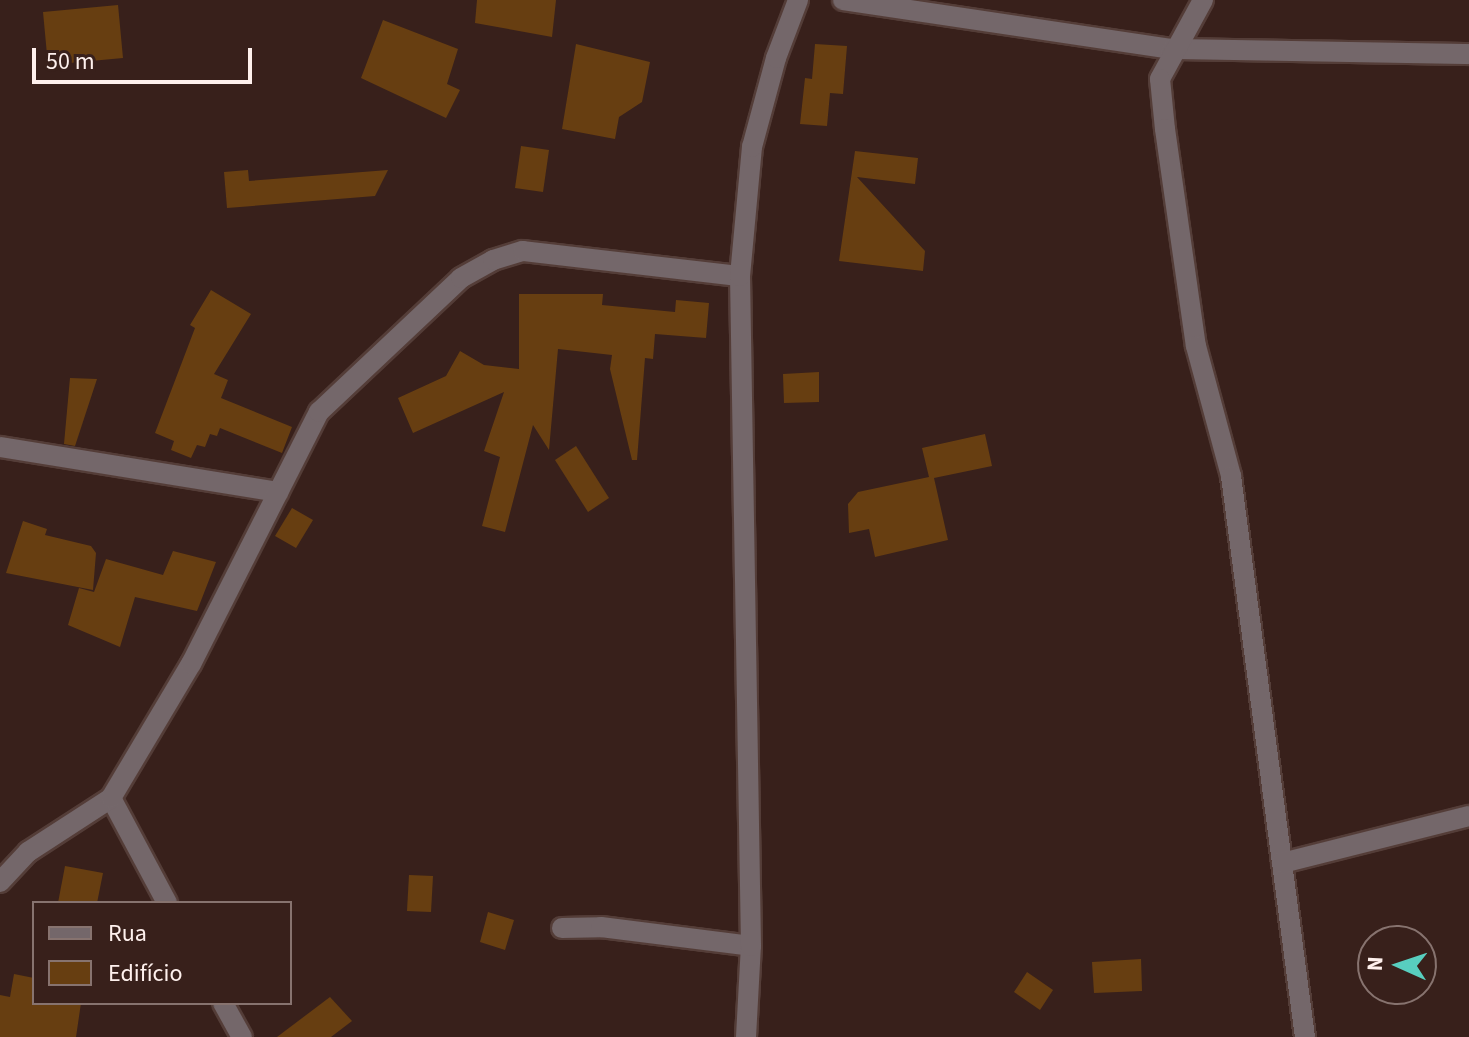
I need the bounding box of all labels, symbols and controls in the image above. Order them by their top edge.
scale bar [36,32,256,82]
text: 50 m [46,44,95,79]
legend [32,901,292,1005]
text: Rua [108,916,147,951]
north arrow [1357,925,1437,1005]
text: Edifício [108,956,182,991]
text: N [1359,956,1391,972]

